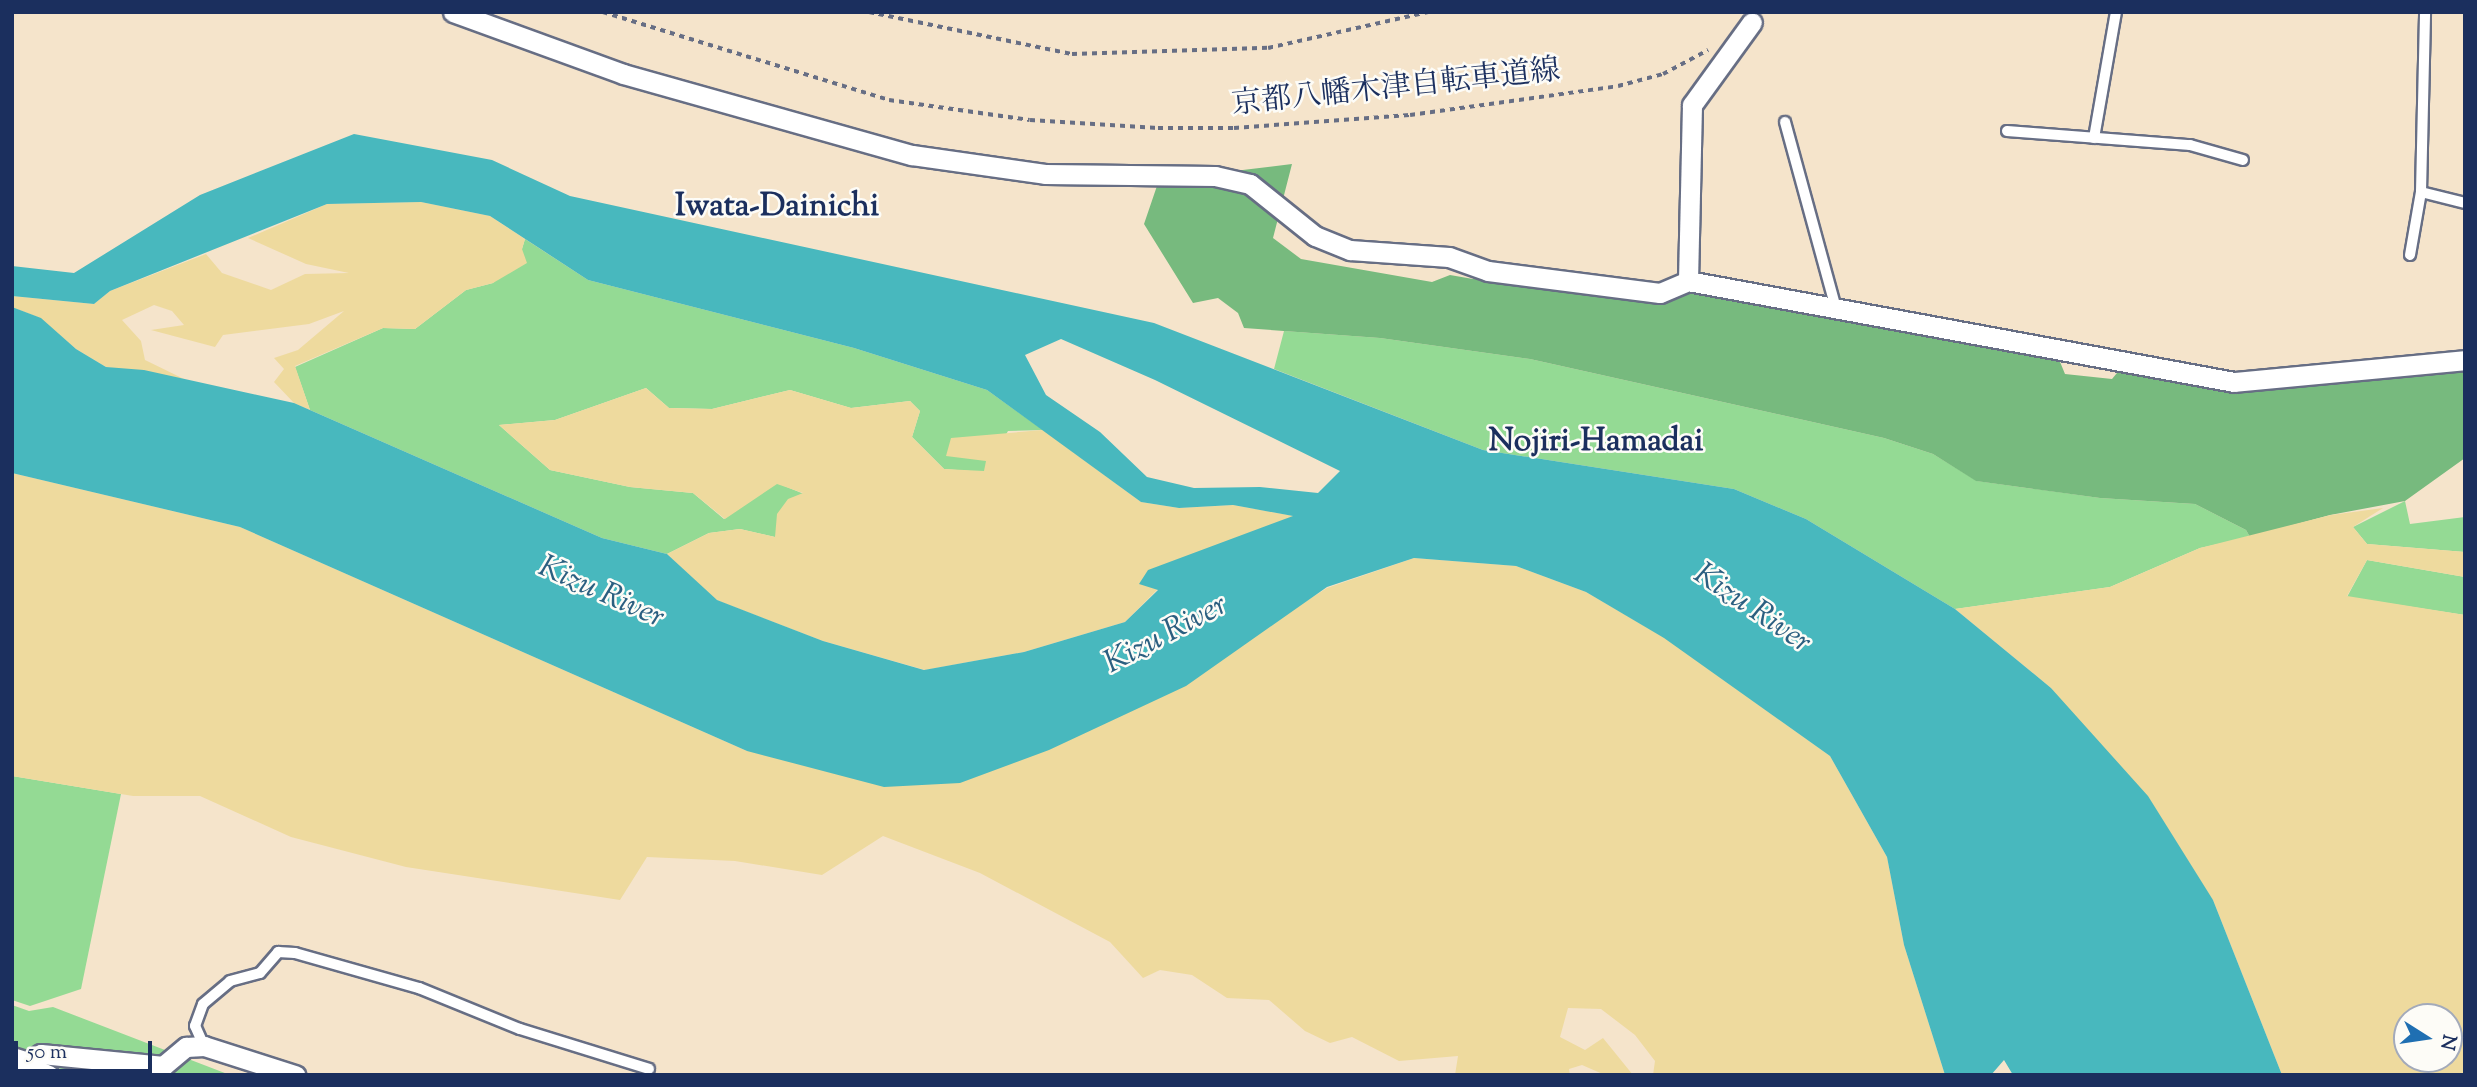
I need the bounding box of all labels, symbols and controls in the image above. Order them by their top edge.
street label: 京都八幡木津自転車道線 [1230,54,1562,124]
district label: Iwata-Dainichi [675,188,879,226]
district label: Nojiri-Hamadai [1489,423,1703,461]
water label: Kizu River [532,548,670,638]
water label: Kizu River [1686,556,1818,662]
water label: Kizu River [1098,587,1234,683]
north arrow [2393,1003,2463,1073]
scale bar [18,1028,156,1072]
text: N [2432,1032,2462,1052]
text: 50 m [27,1038,67,1068]

